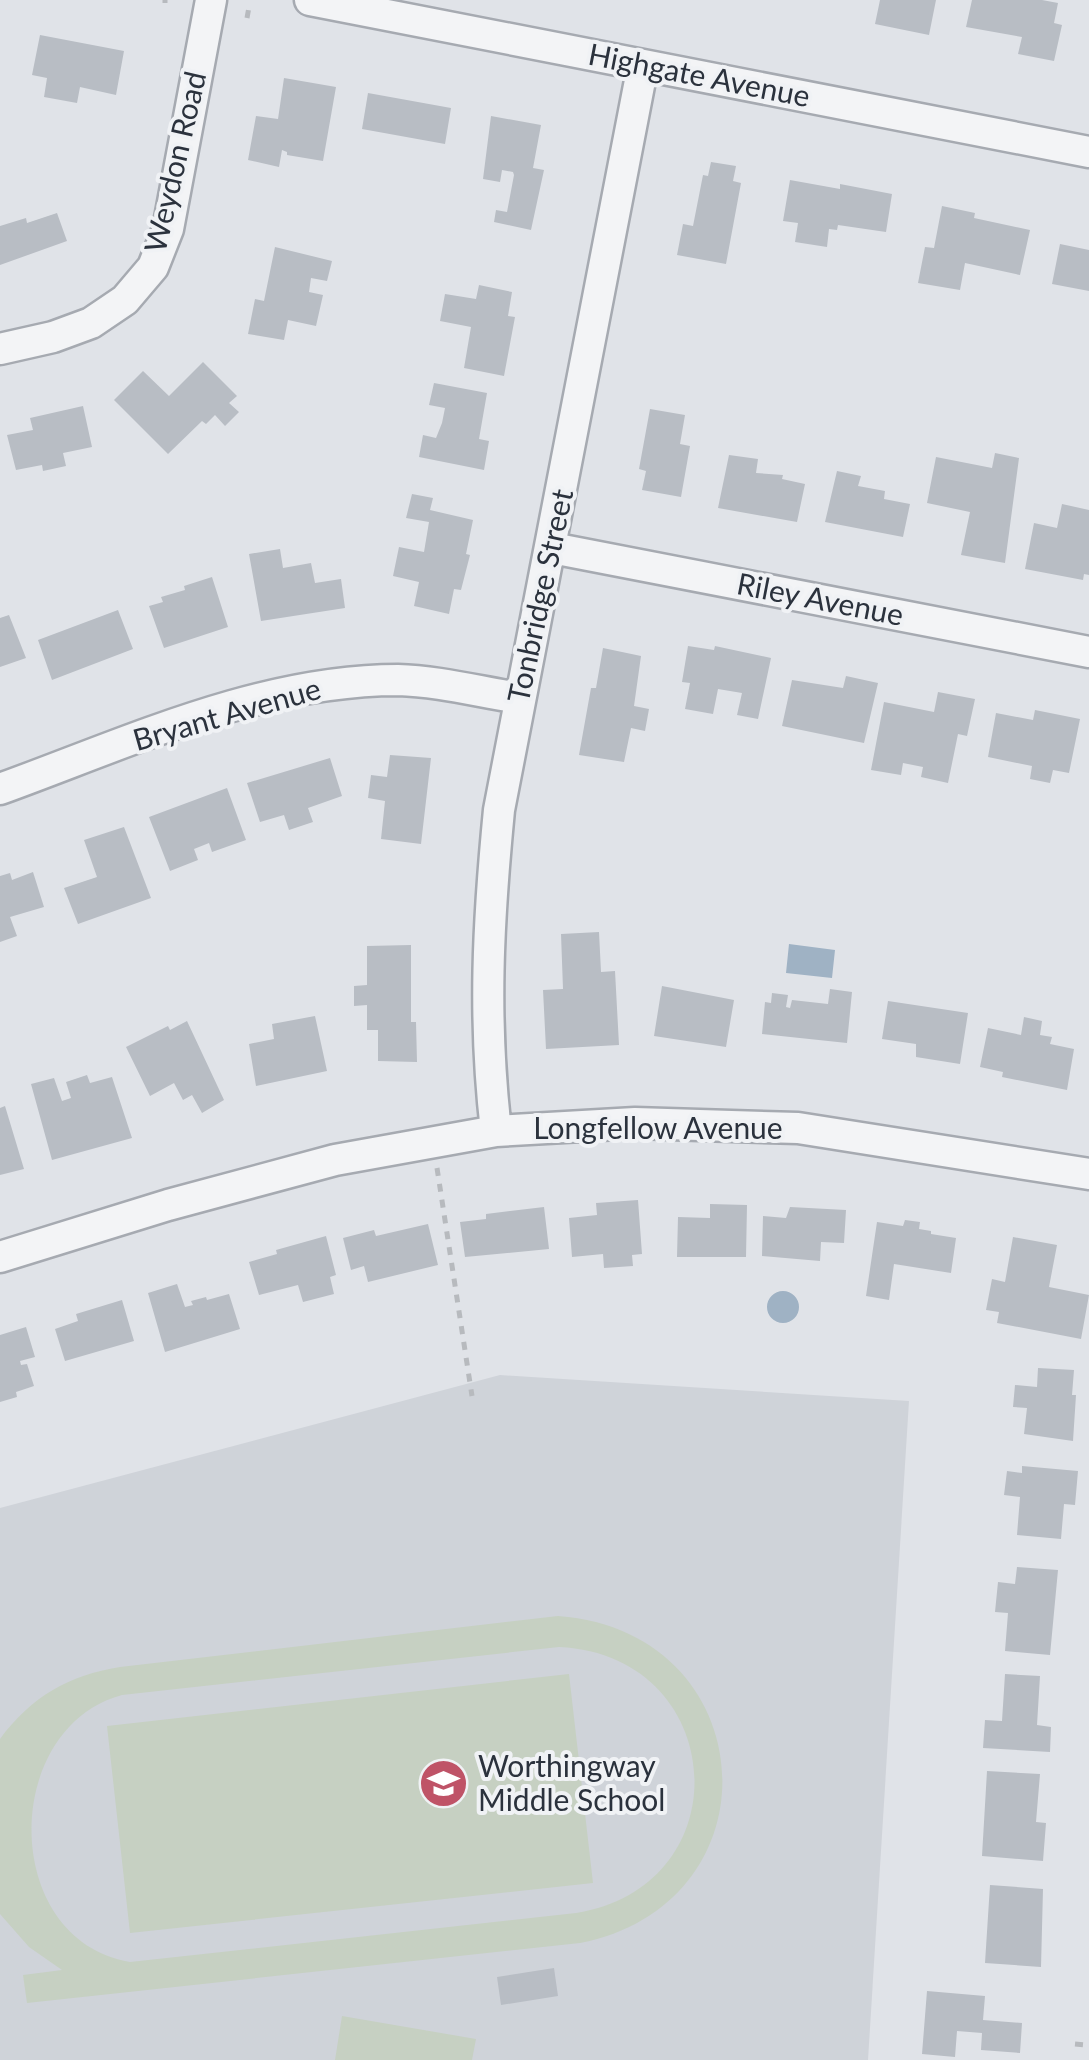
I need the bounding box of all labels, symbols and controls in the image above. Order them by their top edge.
street label: Highgate Avenue [585,35,813,113]
street label: Weydon Road [136,68,212,256]
street label: Tonbridge Street [499,485,579,706]
street label: Riley Avenue [734,564,907,632]
street label: Bryant Avenue [129,669,324,757]
street label: Longfellow Avenue [533,1109,783,1145]
place label: Worthingway Middle School [478,1747,665,1817]
school or university icon: Worthingway Middle School [417,1758,469,1810]

